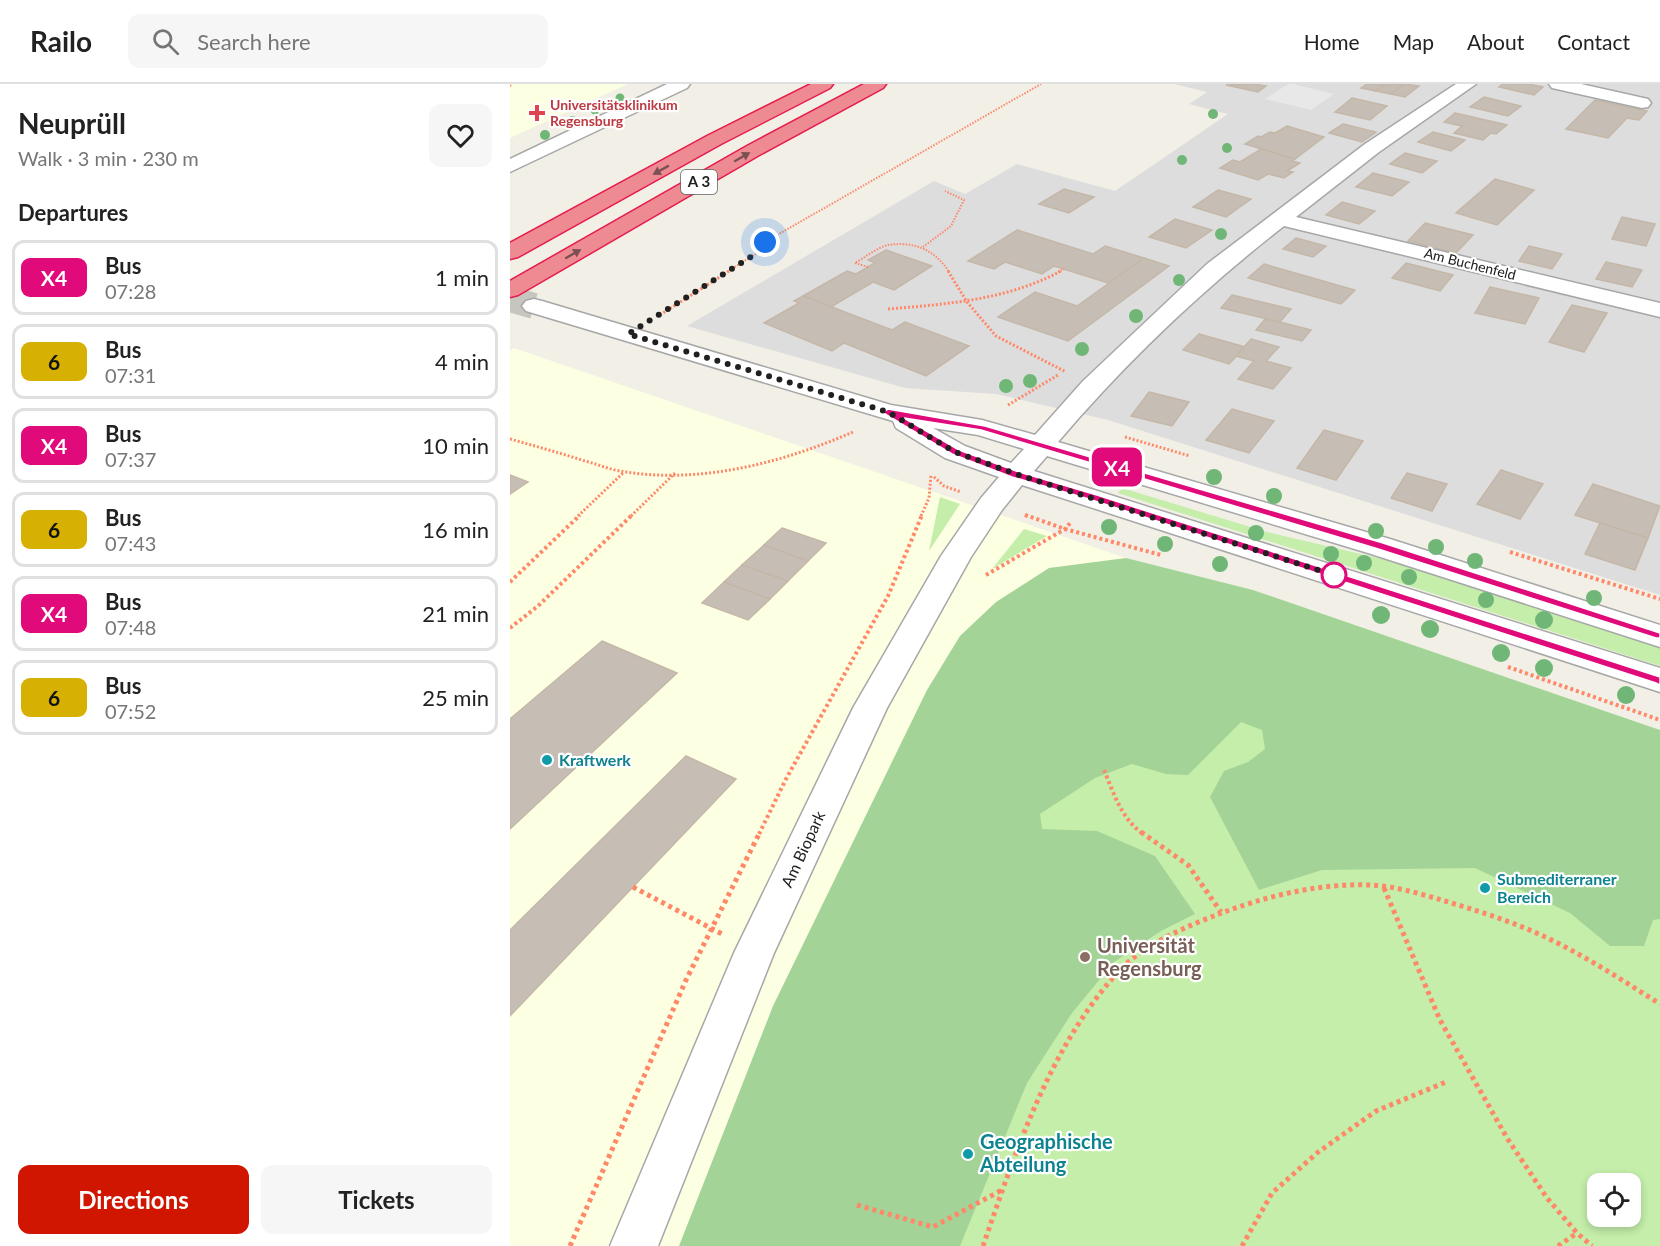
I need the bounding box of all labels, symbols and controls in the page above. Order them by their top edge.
search box [128,14,548,68]
text: Railo [30,24,92,58]
icon: search [149,25,182,58]
text: Search here [197,28,311,55]
text: Home [1304,29,1360,54]
text: Map [1393,29,1434,54]
text: About [1467,29,1524,54]
text: Contact [1557,29,1630,54]
place label: Universitätsklinikum Regensburg [550,96,678,129]
button: heart [429,104,492,167]
marker: Universitätsklinikum Regensburg [528,104,546,122]
text: Neuprüll [18,106,126,140]
text: Walk · 3 min · 230 m [18,146,199,170]
one-way arrow [734,152,750,163]
one-way arrow [652,165,669,175]
road number: A 3 [681,170,717,194]
text: Departures [18,199,128,226]
your location [750,227,780,257]
street label: Am Buchenfeld [1422,244,1518,283]
one-way arrow [565,249,581,260]
text: Bus [105,252,141,279]
text: 1 min [435,264,489,291]
text: X4 [41,265,67,290]
text: 07:28 [105,279,156,303]
text: Bus [105,336,141,363]
text: 4 min [435,348,489,375]
text: 6 [48,349,60,374]
text: 07:31 [105,363,156,387]
text: Bus [105,420,141,447]
text: 10 min [422,432,489,459]
text: X4 [41,433,67,458]
text: 07:37 [105,447,156,471]
line badge: X4 [1090,448,1144,487]
text: X4 [1104,455,1130,480]
text: Bus [105,504,141,531]
text: 16 min [422,516,489,543]
text: 6 [48,517,60,542]
text: 07:43 [105,531,156,555]
unlabelled marker [1321,562,1347,588]
text: Bus [105,588,141,615]
text: 21 min [422,600,489,627]
text: X4 [41,601,67,626]
text: 07:48 [105,615,156,639]
text: Bus [105,672,141,699]
text: 25 min [422,684,489,711]
text: 6 [48,685,60,710]
text: 07:52 [105,699,156,723]
place label: Kraftwerk [559,750,631,769]
marker: Kraftwerk [540,753,554,767]
street label: Am Biopark [777,807,829,890]
place label: Submediterraner Bereich [1497,869,1617,906]
marker: Submediterraner Bereich [1478,881,1492,895]
place label: Universität Regensburg [1097,933,1202,980]
marker: Universität Regensburg [1078,950,1092,964]
place label: Geographische Abteilung [979,1129,1113,1176]
marker: Geographische Abteilung [961,1147,975,1161]
button: Directions [18,1165,249,1234]
button: Tickets [261,1165,492,1234]
map controls [1587,1173,1641,1227]
button: locate [1587,1173,1641,1227]

